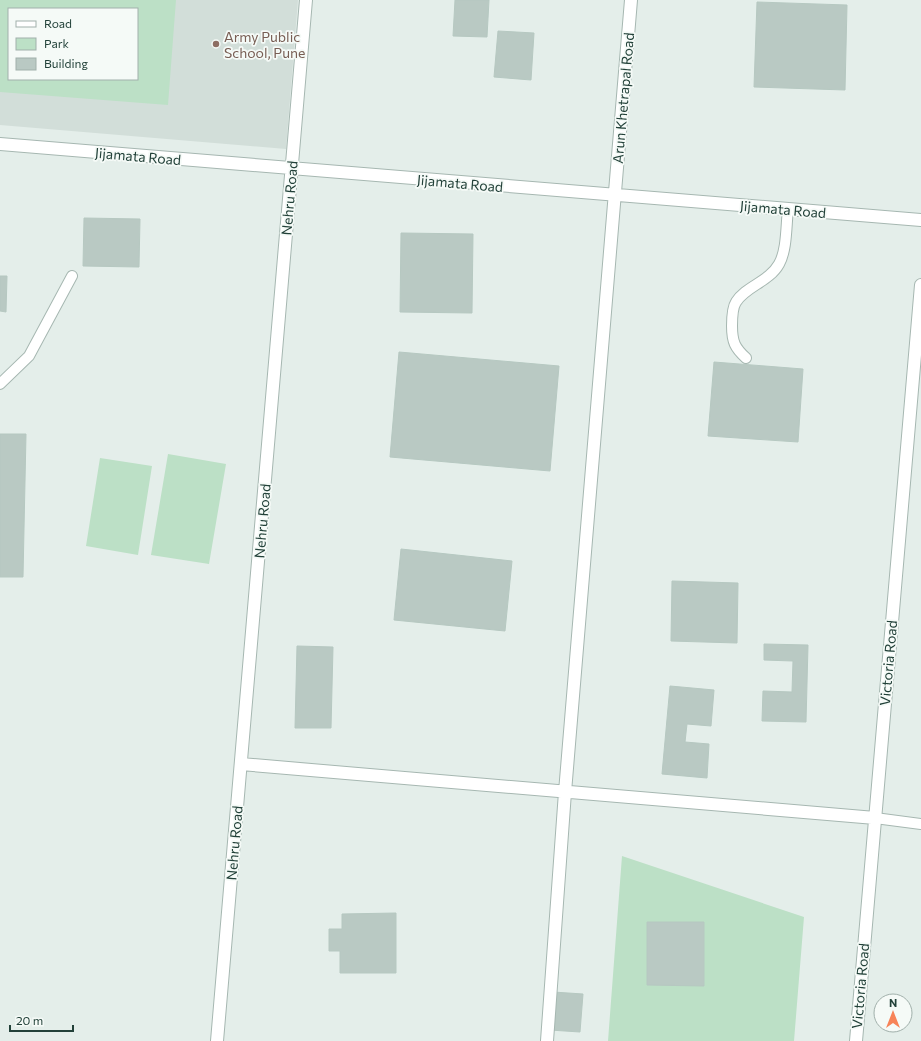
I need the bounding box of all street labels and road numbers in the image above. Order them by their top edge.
street label: Arun Khetrapal Road [609,32,637,164]
street label: Jijamata Road [94,144,182,168]
street label: Nehru Road [277,160,301,236]
street label: Jijamata Road [416,171,504,195]
street label: Jijamata Road [739,197,827,221]
street label: Nehru Road [250,483,274,559]
street label: Victoria Road [876,619,900,707]
street label: Nehru Road [222,805,246,881]
street label: Victoria Road [848,942,872,1030]

